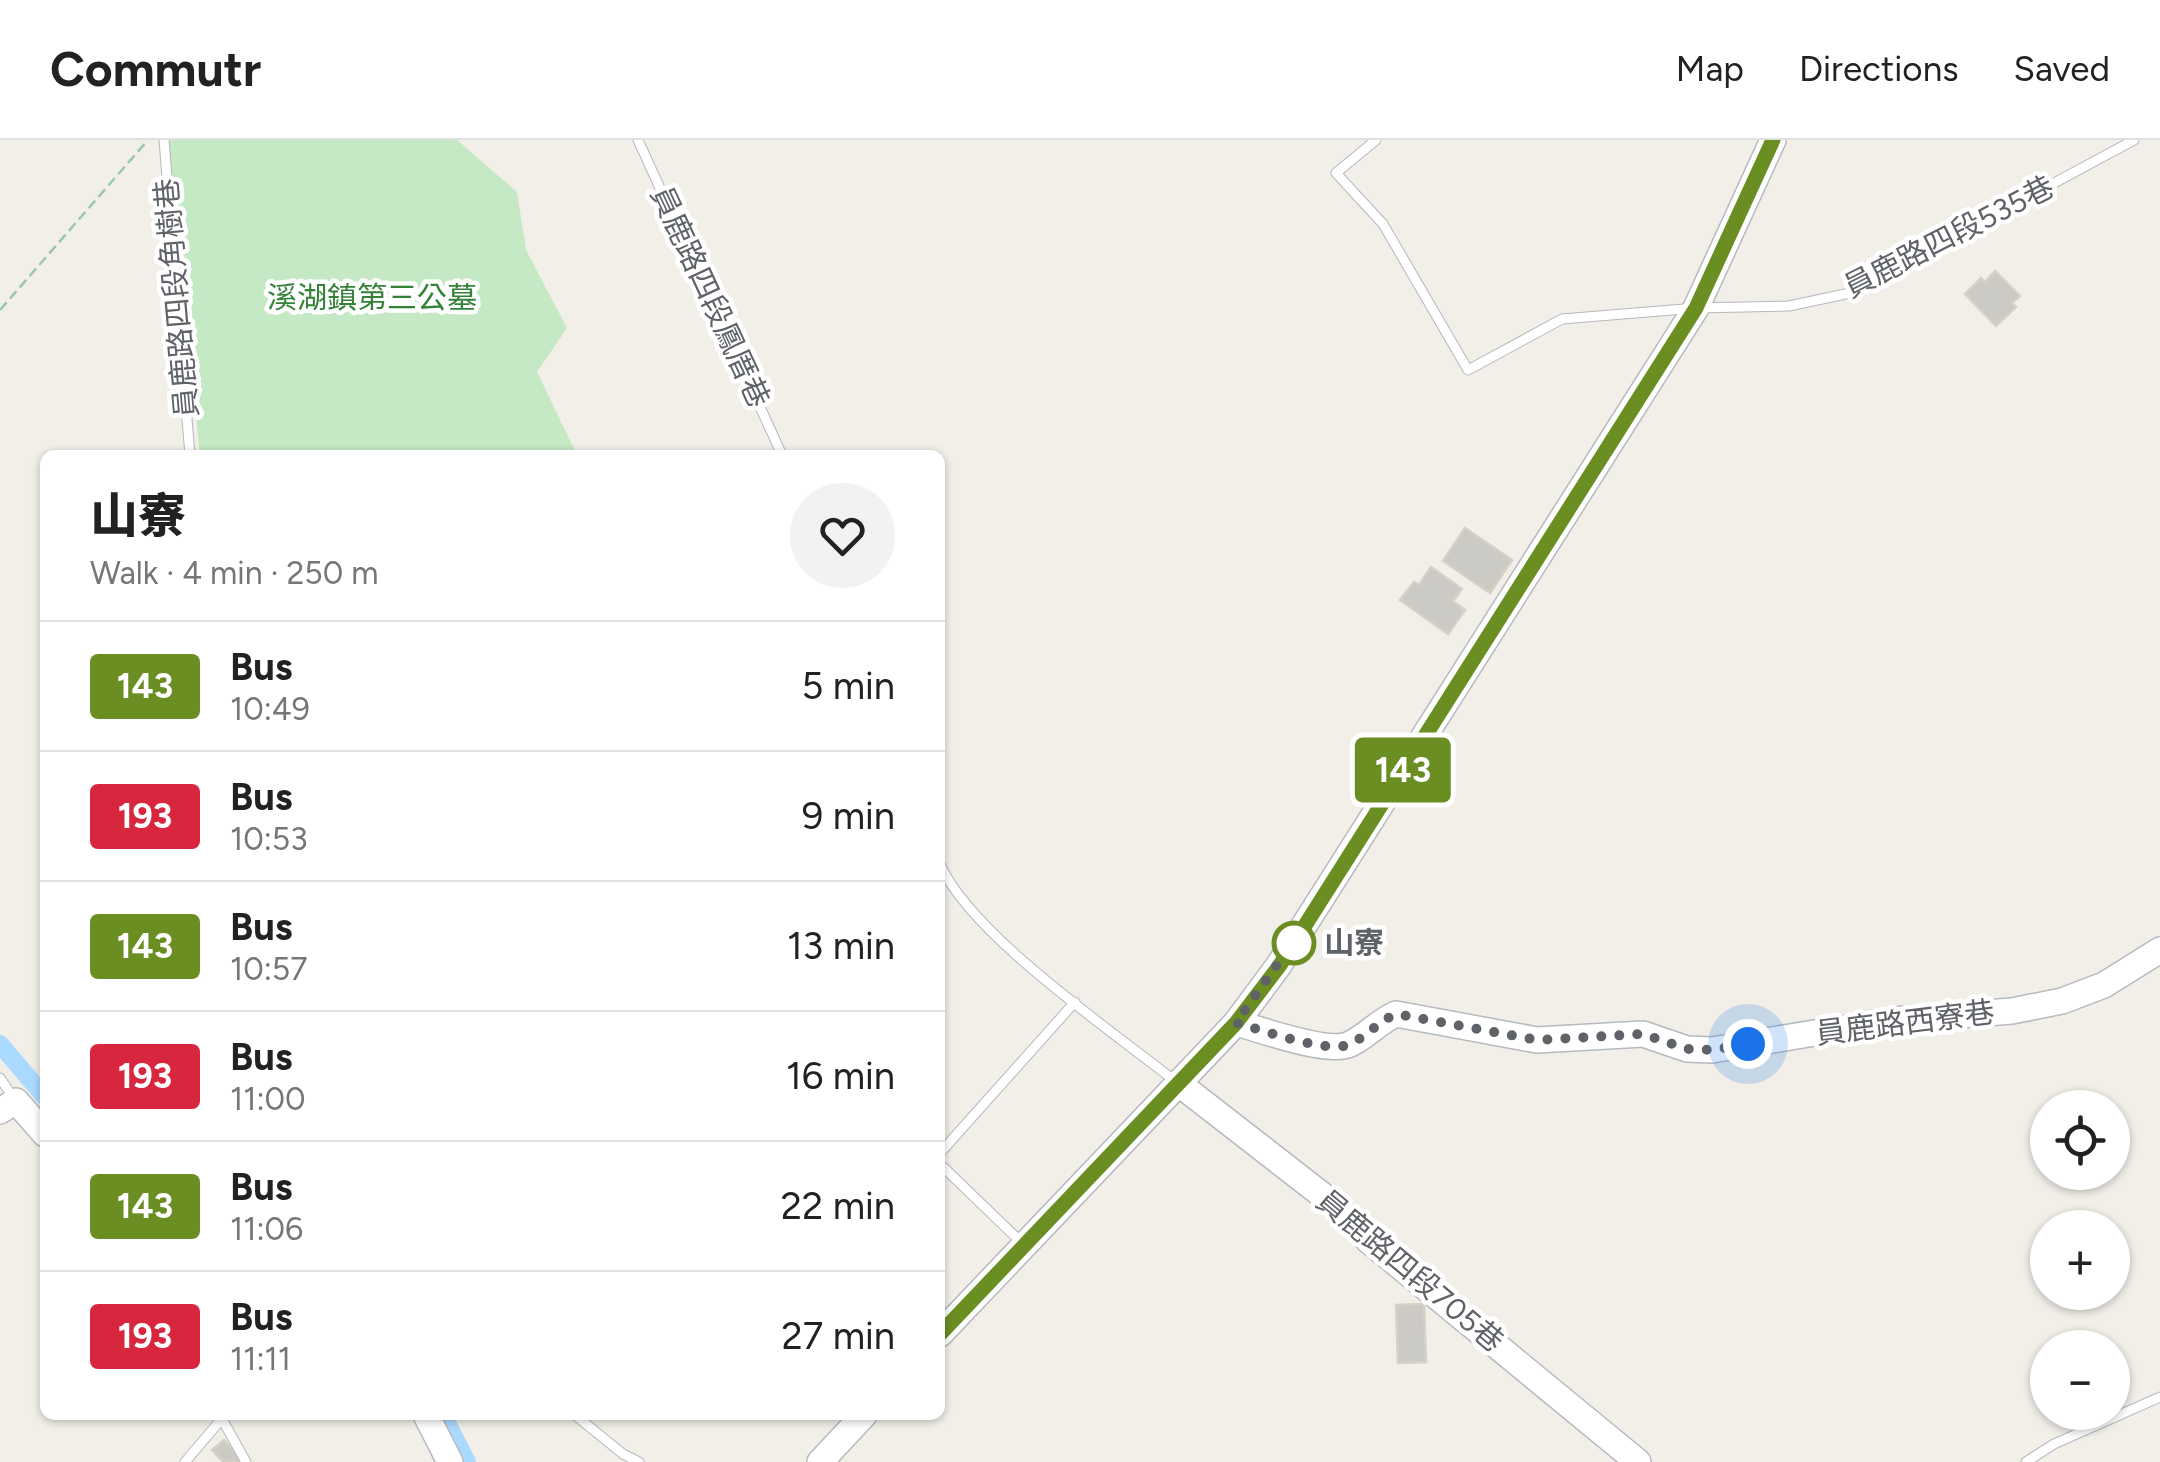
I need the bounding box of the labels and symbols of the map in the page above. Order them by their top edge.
street label: 員鹿路四段535巷 [1838,168,2060,305]
street label: 員鹿路四段角樹巷 [148,177,205,419]
street label: 員鹿路四段鳳厝巷 [643,180,778,413]
park label: 溪湖鎮第三公墓 [267,279,477,316]
line badge: 143 [1346,738,1460,802]
marker: 山寮 [1273,922,1315,964]
place label: 山寮 [1324,924,1384,961]
street label: 員鹿路西寮巷 [1813,993,1997,1052]
your location [1723,1019,1773,1069]
street label: 員鹿路四段705巷 [1309,1182,1511,1360]

